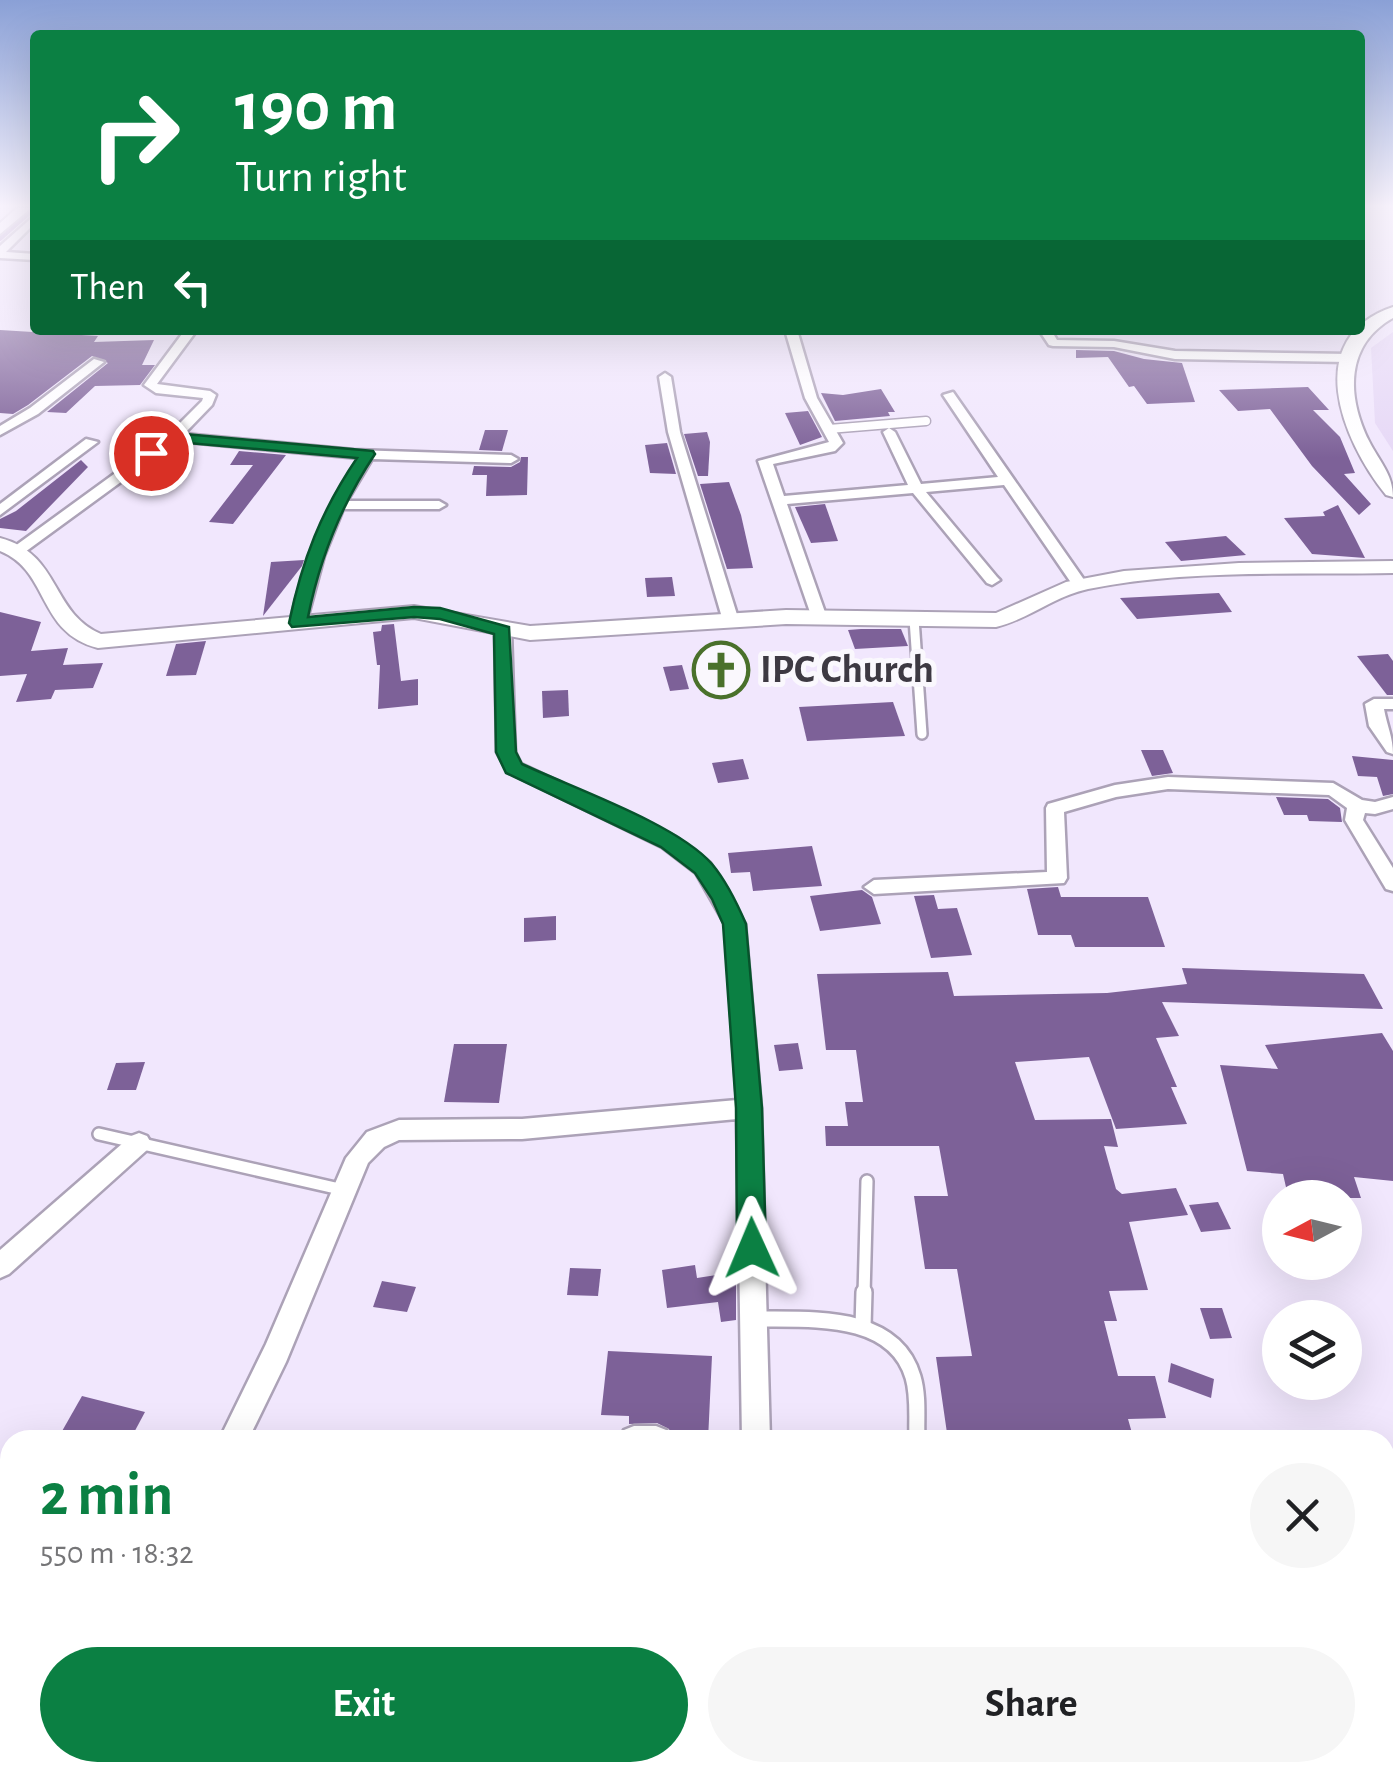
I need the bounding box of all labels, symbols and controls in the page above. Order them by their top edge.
icon: right [70,70,200,200]
text: 190 m [235,73,398,143]
text: Turn right [235,155,407,200]
icon: left [165,260,220,315]
text: Then [70,269,145,307]
pin [109,411,194,496]
icon: arrive [124,426,179,481]
church icon: IPC Church [691,640,751,700]
place label: IPC Church [760,650,934,690]
north arrow [1262,1180,1362,1280]
map controls [1262,1180,1362,1400]
position arrow [700,1196,804,1300]
button: layers [1262,1300,1362,1400]
button: close [1250,1463,1355,1568]
text: 2 min [40,1466,173,1526]
text: 550 m · 18:32 [40,1537,194,1569]
button: Exit [40,1647,688,1762]
button: Share [708,1647,1355,1762]

